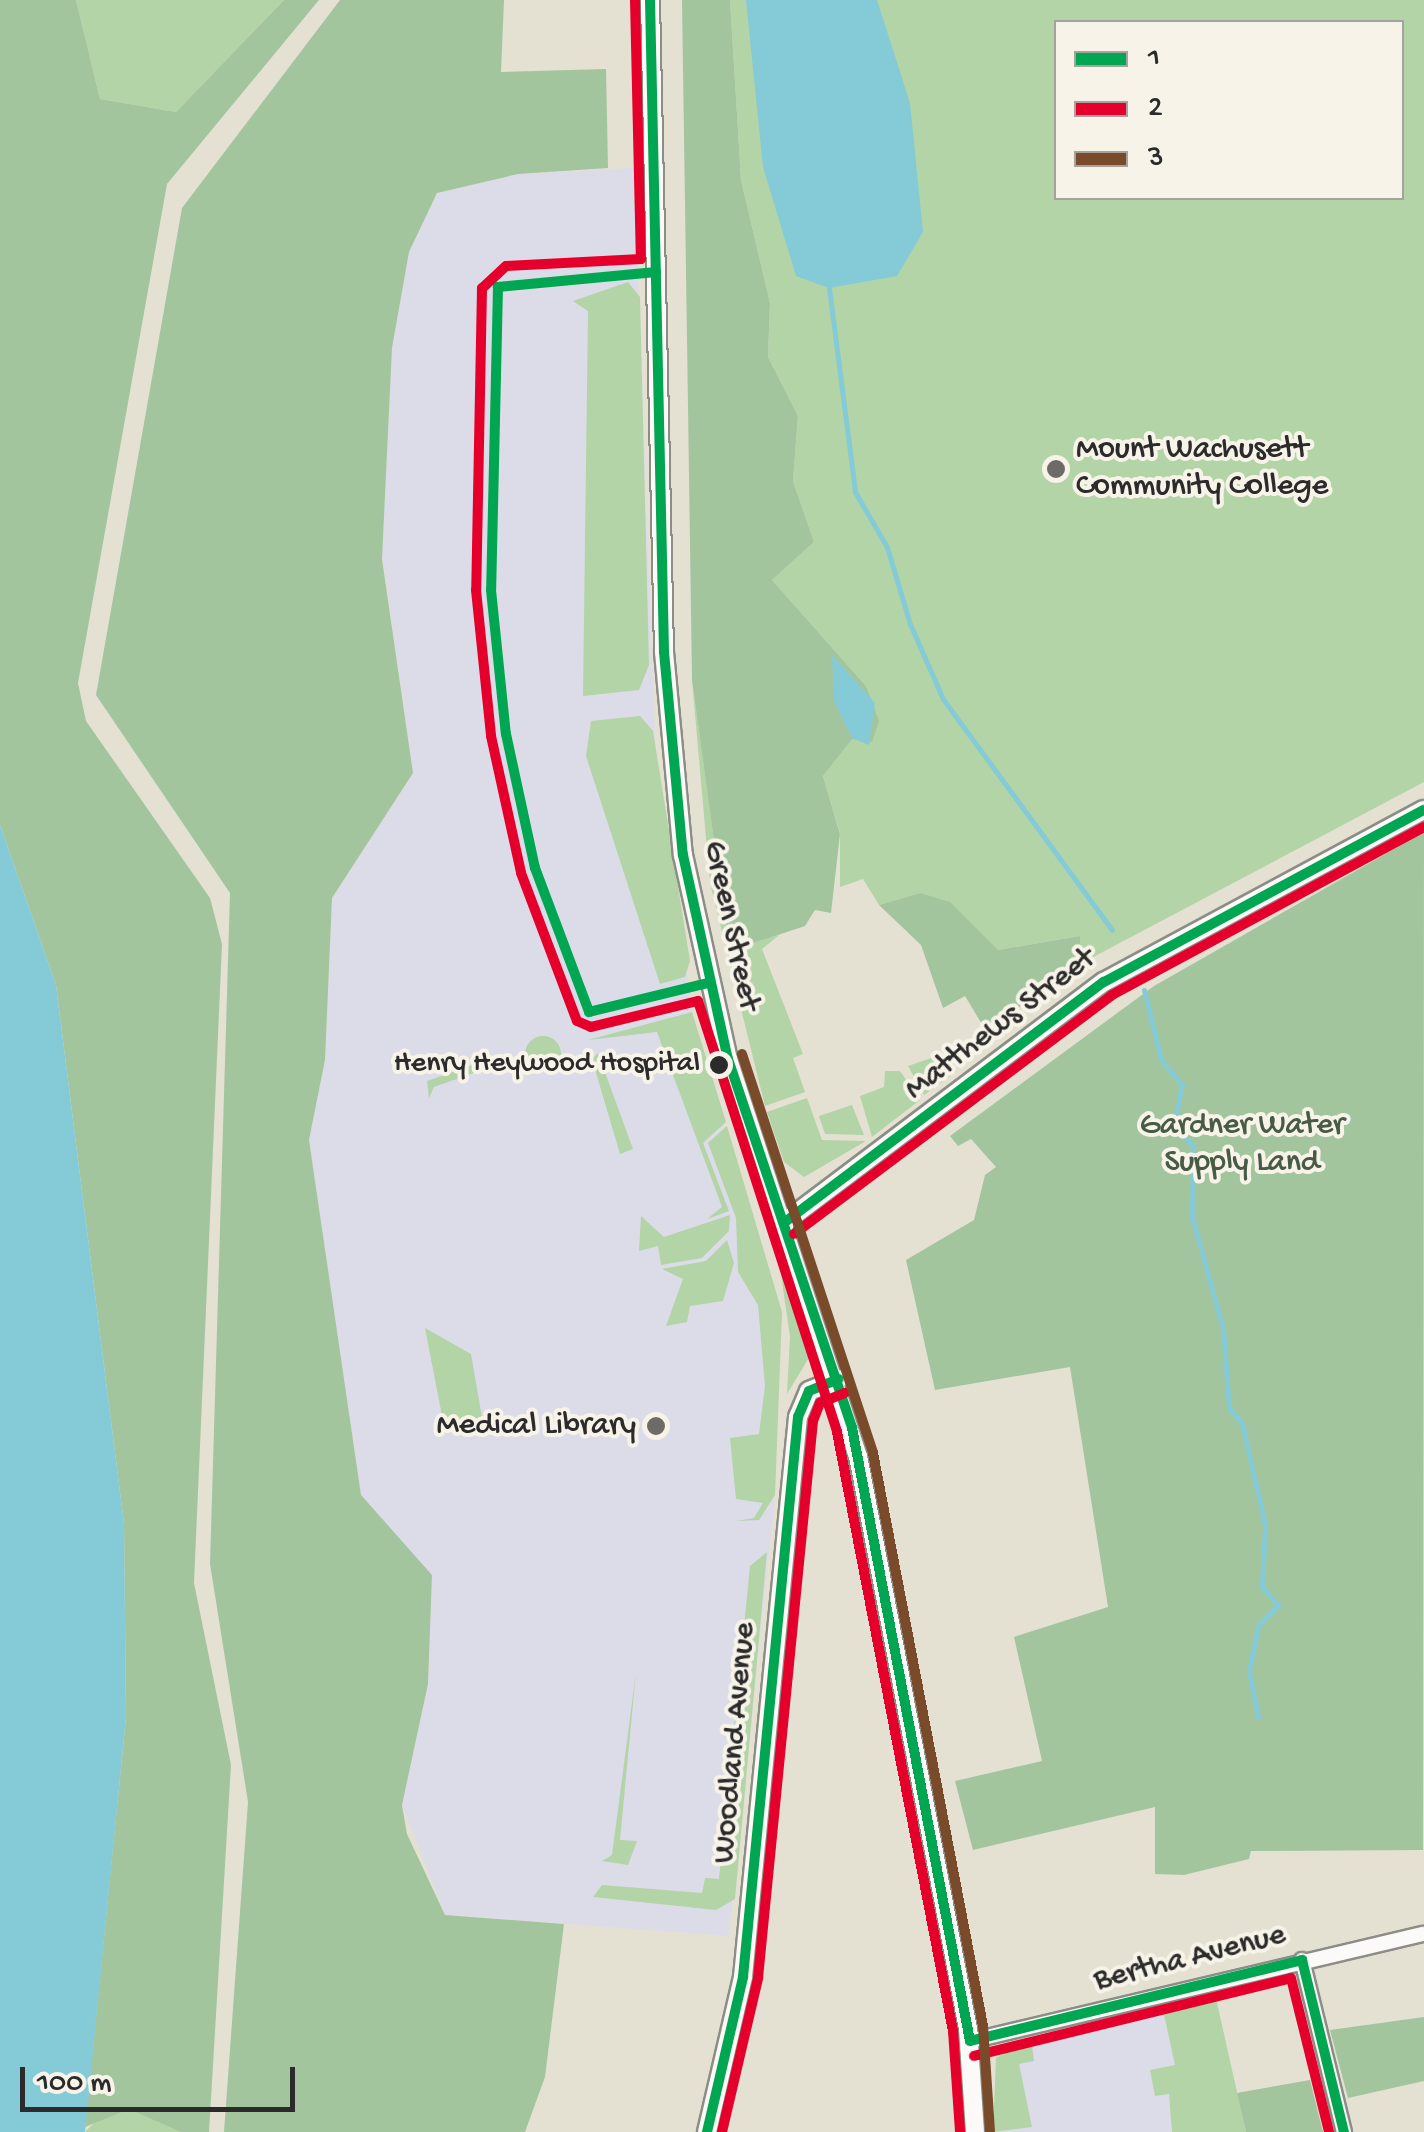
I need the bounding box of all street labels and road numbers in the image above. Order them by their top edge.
street label: Green Street [693,838,767,1014]
street label: Matthews Street [898,941,1104,1109]
street label: Woodland Avenue [706,1621,766,1865]
street label: Bertha Avenue [1090,1917,1290,2001]

